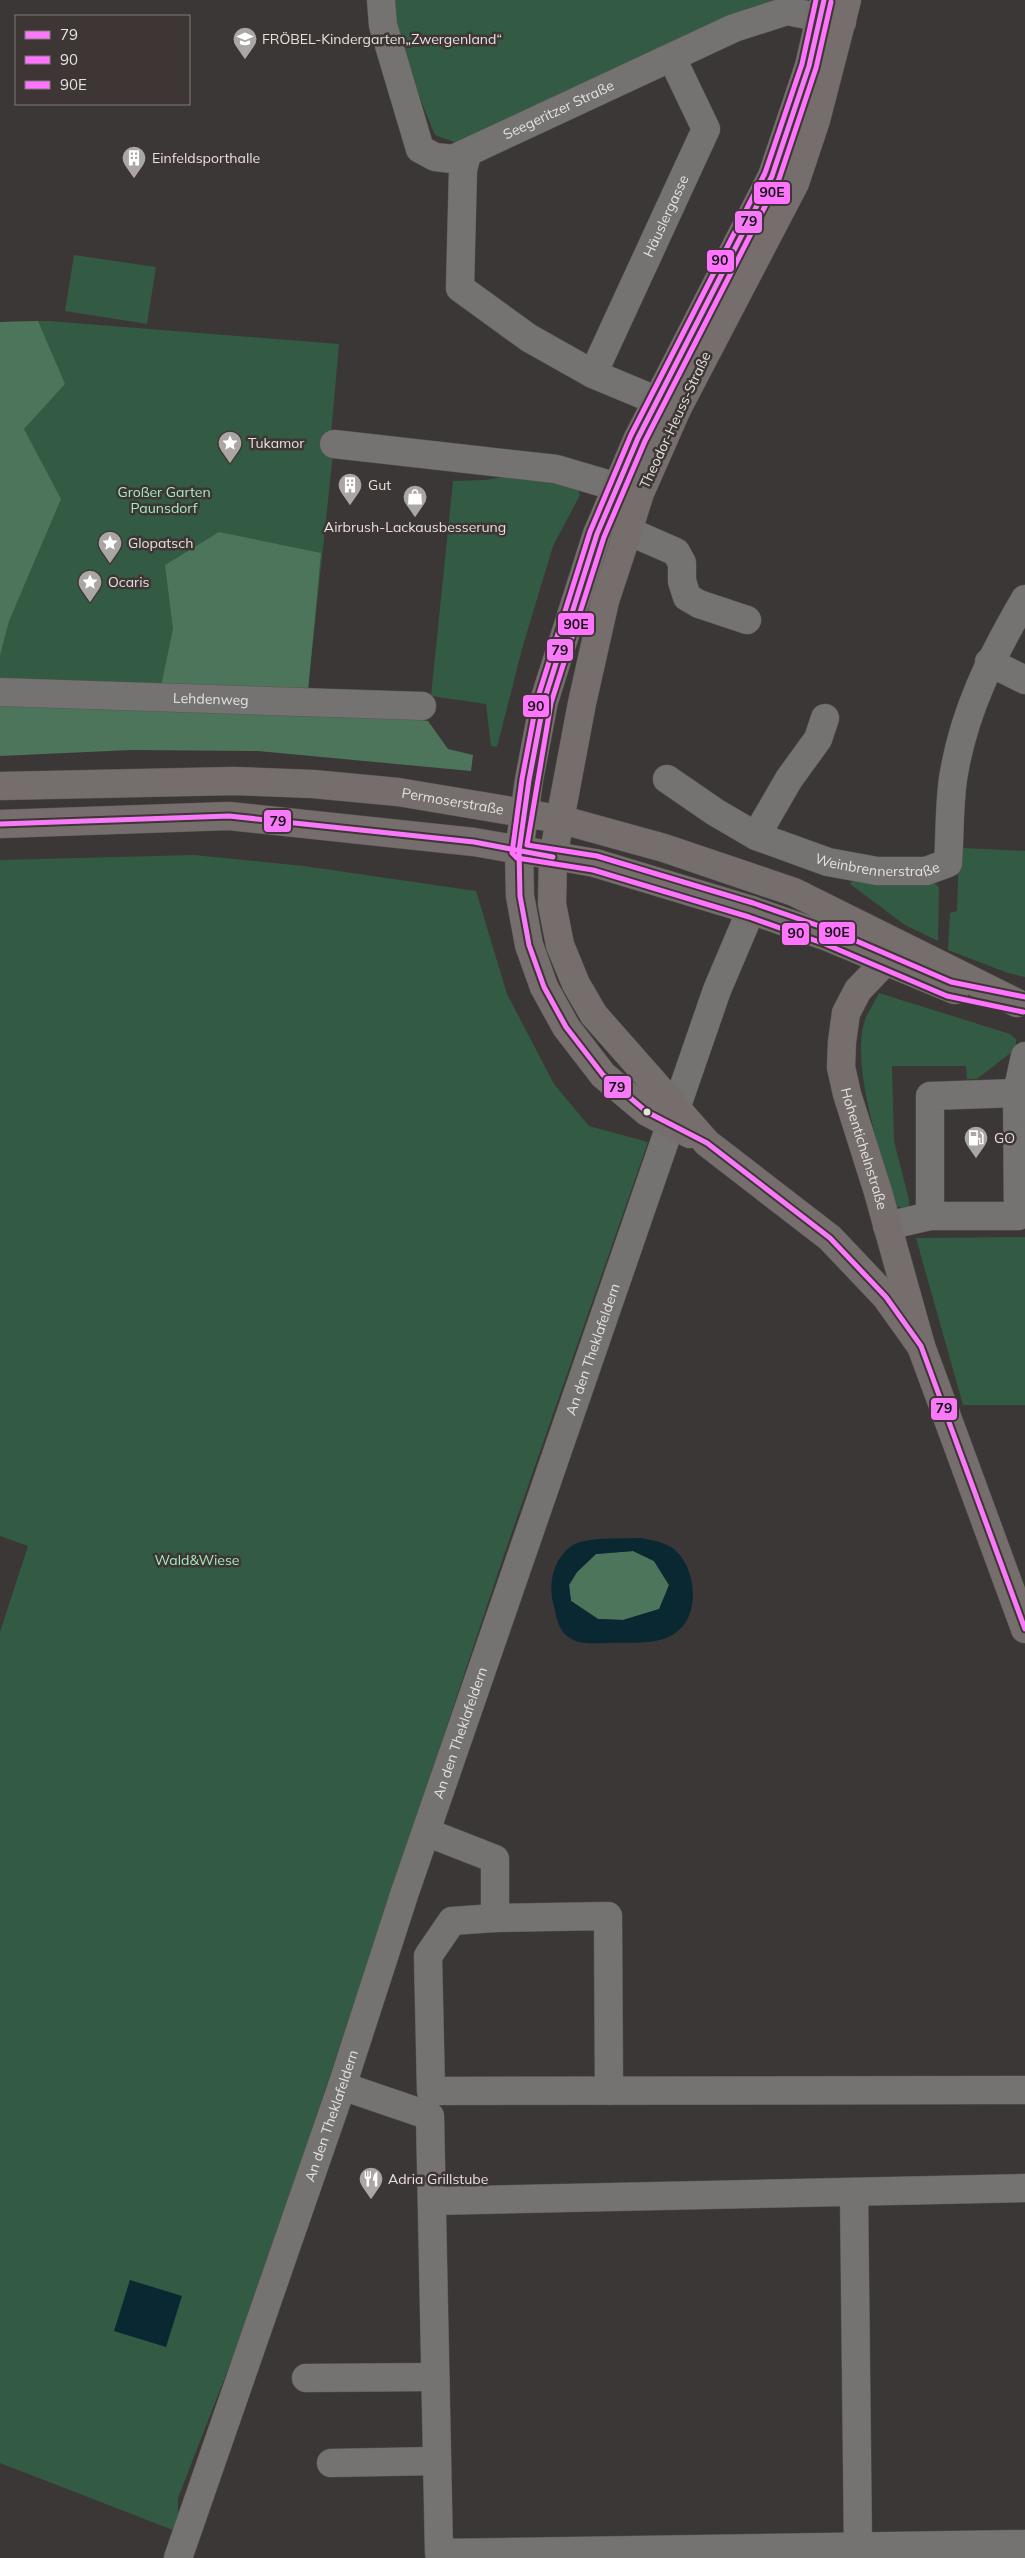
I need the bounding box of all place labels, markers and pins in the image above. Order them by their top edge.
school or university icon: FRÖBEL-Kindergarten„Zwergenland“ [232,26,258,60]
place label: FRÖBEL-Kindergarten„Zwergenland“ [262,30,502,48]
building icon: Einfeldsporthalle [121,145,147,179]
place label: Einfeldsporthalle [152,149,260,167]
place icon: Tukamor [217,430,243,464]
place label: Tukamor [248,434,305,452]
building icon: Gut [337,472,363,506]
place label: Gut [368,476,391,494]
shop icon: Airbrush-Lackausbesserung [402,484,428,518]
place label: Airbrush-Lackausbesserung [324,518,506,536]
place icon: Glopatsch [97,530,123,564]
place label: Glopatsch [128,534,193,552]
place icon: Ocaris [77,569,103,603]
place label: Ocaris [108,573,149,591]
unlabelled marker [642,1107,652,1117]
fuel station icon: GO [963,1125,989,1159]
place label: GO [994,1129,1015,1147]
restaurant icon: Adria Grillstube [358,2166,384,2200]
place label: Adria Grillstube [388,2170,488,2188]

